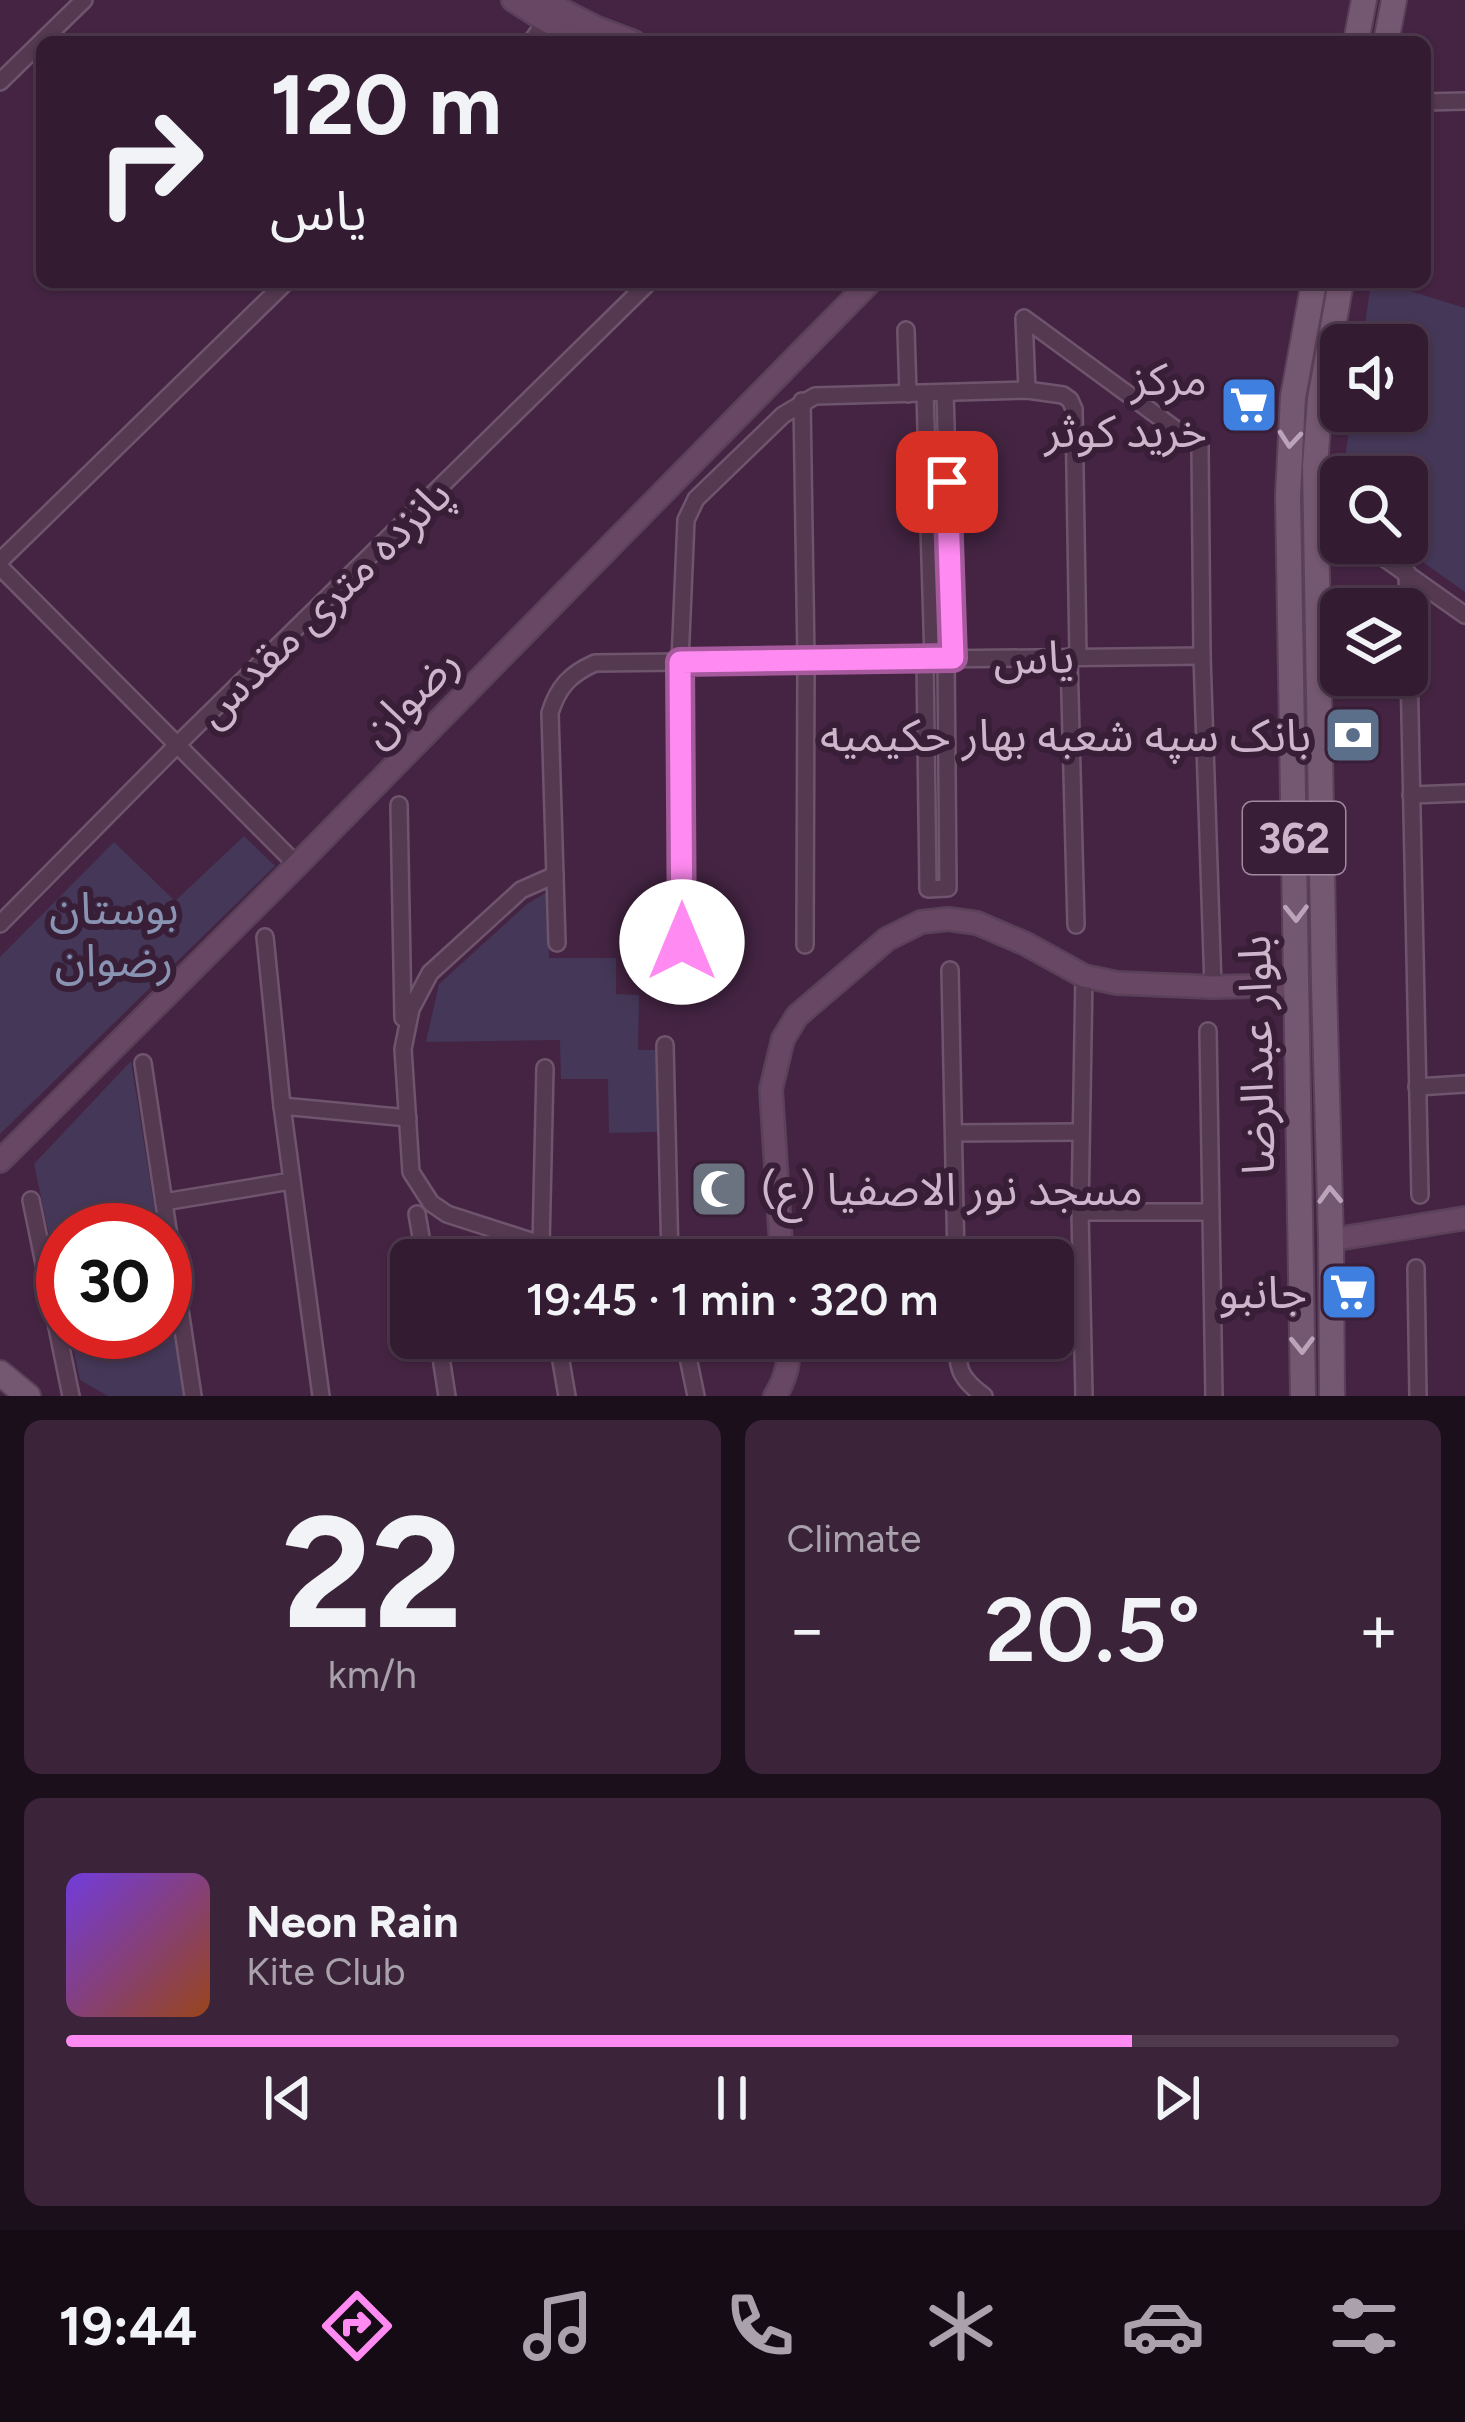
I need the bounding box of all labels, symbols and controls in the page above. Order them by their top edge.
text: 120 m [270,54,502,155]
icon: right [72,84,228,240]
text: یاس [270,179,367,244]
map controls [1320,324,1428,696]
button: sound [1320,324,1428,432]
place label: مرکز خرید کوثر [1042,352,1207,458]
supermarket icon: مرکز خرید کوثر [1218,374,1280,436]
one-way arrow [1278,430,1303,449]
pin [896,431,998,533]
icon: arrive [914,449,980,515]
button: search [1320,456,1428,564]
street label: پانزده متری مقدس [184,467,463,739]
button: layers [1320,588,1428,696]
street label: یاس [993,629,1075,685]
street label: رضوان [348,635,470,757]
bank icon: بانک سپه شعبه بهار حکیمیه [1322,704,1384,766]
place label: بانک سپه شعبه بهار حکیمیه [820,708,1311,764]
road number: 362 [1243,802,1345,874]
position arrow [619,879,745,1005]
park label: بوستان رضوان [49,881,179,987]
one-way arrow [1282,904,1308,923]
street label: بلوار عبدالرضا [1227,935,1285,1175]
mosque icon: مسجد نور الاصفیا (ع) [688,1158,750,1220]
place label: مسجد نور الاصفیا (ع) [761,1162,1143,1223]
one-way arrow [1317,1185,1343,1204]
speed limit sign: 30 [36,1203,192,1359]
supermarket icon: جانبو [1318,1261,1380,1323]
place label: جانبو [1219,1265,1307,1319]
text: 19:45 · 1 min · 320 m [526,1272,938,1326]
one-way arrow [1289,1337,1315,1355]
text: 22 [282,1479,463,1666]
text: Climate [787,1515,921,1562]
text: 20.5° [985,1575,1201,1684]
text: − [787,1589,828,1669]
text: + [1358,1589,1399,1669]
text: km/h [328,1651,417,1698]
text: Neon Rain [246,1894,459,1948]
text: Kite Club [246,1948,406,1995]
icon: previous [255,2065,321,2131]
icon: pause [699,2065,765,2131]
icon: next [1144,2065,1210,2131]
icon: directions [315,2284,399,2368]
icon: music [516,2284,600,2368]
icon: phone [718,2284,802,2368]
icon: climate [919,2284,1003,2368]
icon: car [1121,2284,1205,2368]
icon: filters [1322,2284,1406,2368]
text: 19:44 [59,2294,197,2359]

